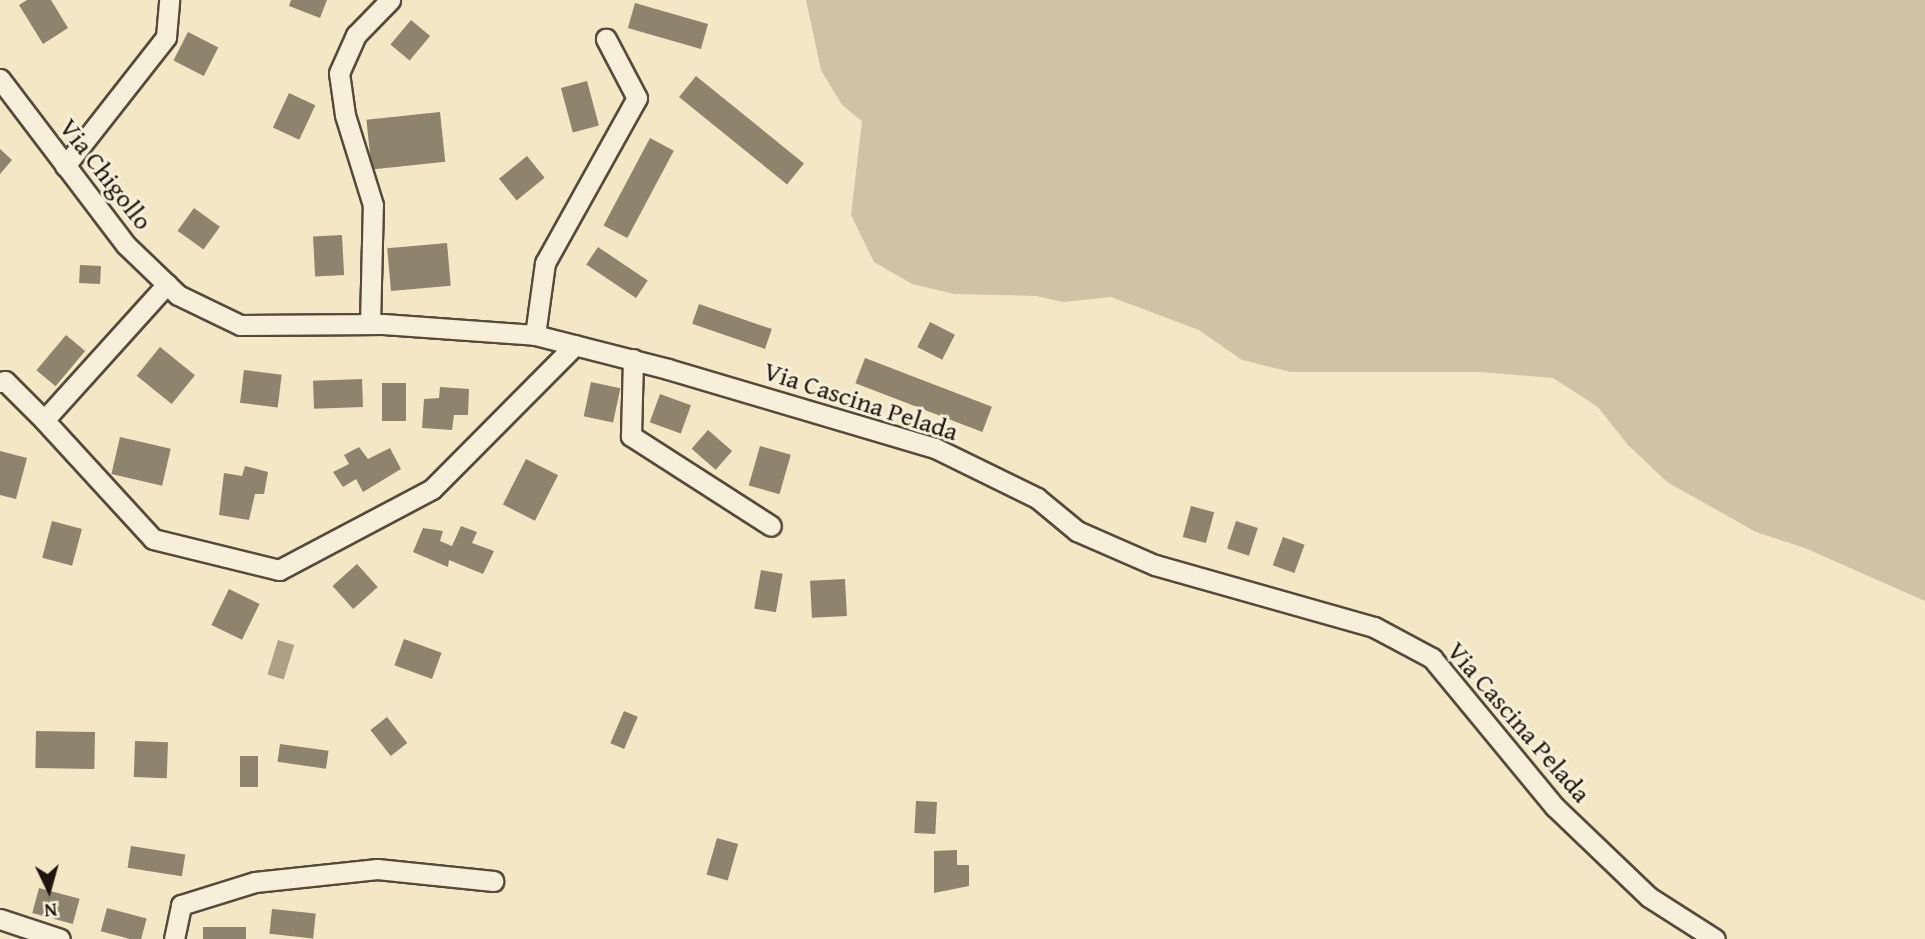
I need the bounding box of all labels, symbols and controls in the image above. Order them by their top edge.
street label: Via Chigollo [53,112,159,236]
street label: Via Cascina Pelada [760,355,962,447]
street label: Via Cascina Pelada [1441,635,1597,809]
north arrow [14,855,84,925]
text: N [43,896,58,925]

